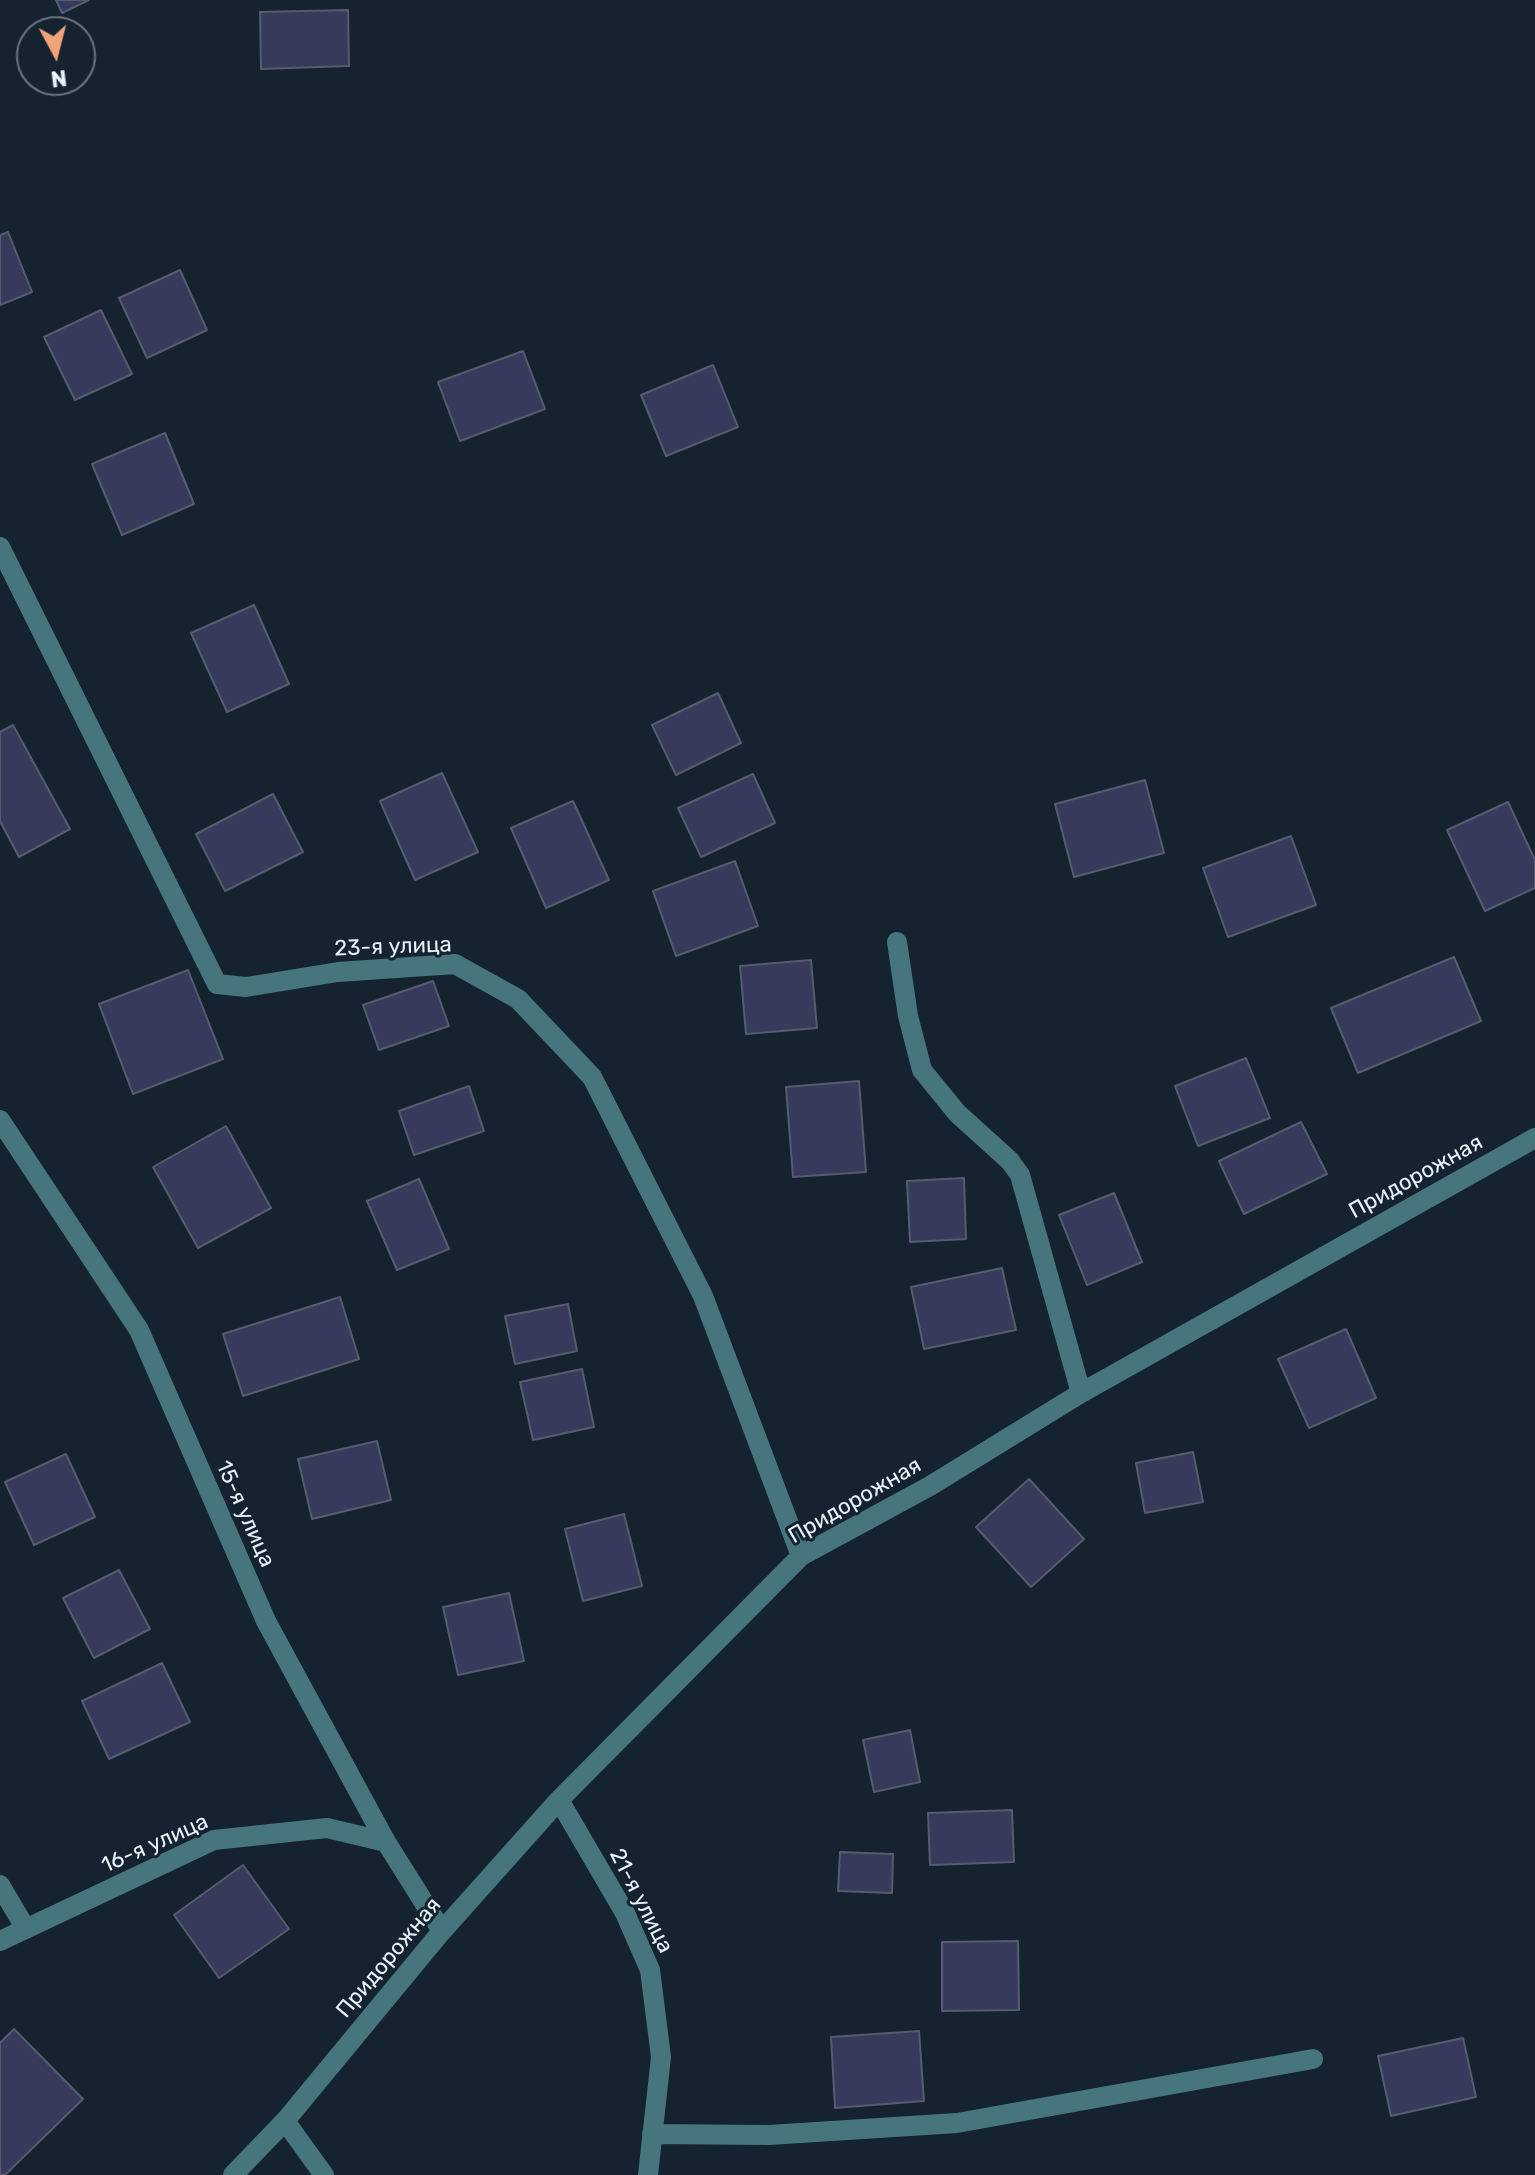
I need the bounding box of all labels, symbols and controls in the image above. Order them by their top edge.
north arrow [16,16,96,96]
text: N [49,64,68,93]
street label: 23-я улица [334,932,452,962]
street label: Придорожная [1344,1129,1488,1225]
street label: Придорожная [784,1452,926,1550]
street label: 15-я улица [210,1457,280,1571]
street label: 16-я улица [98,1809,212,1879]
street label: 21-я улица [603,1844,679,1958]
street label: Придорожная [331,1892,447,2024]

